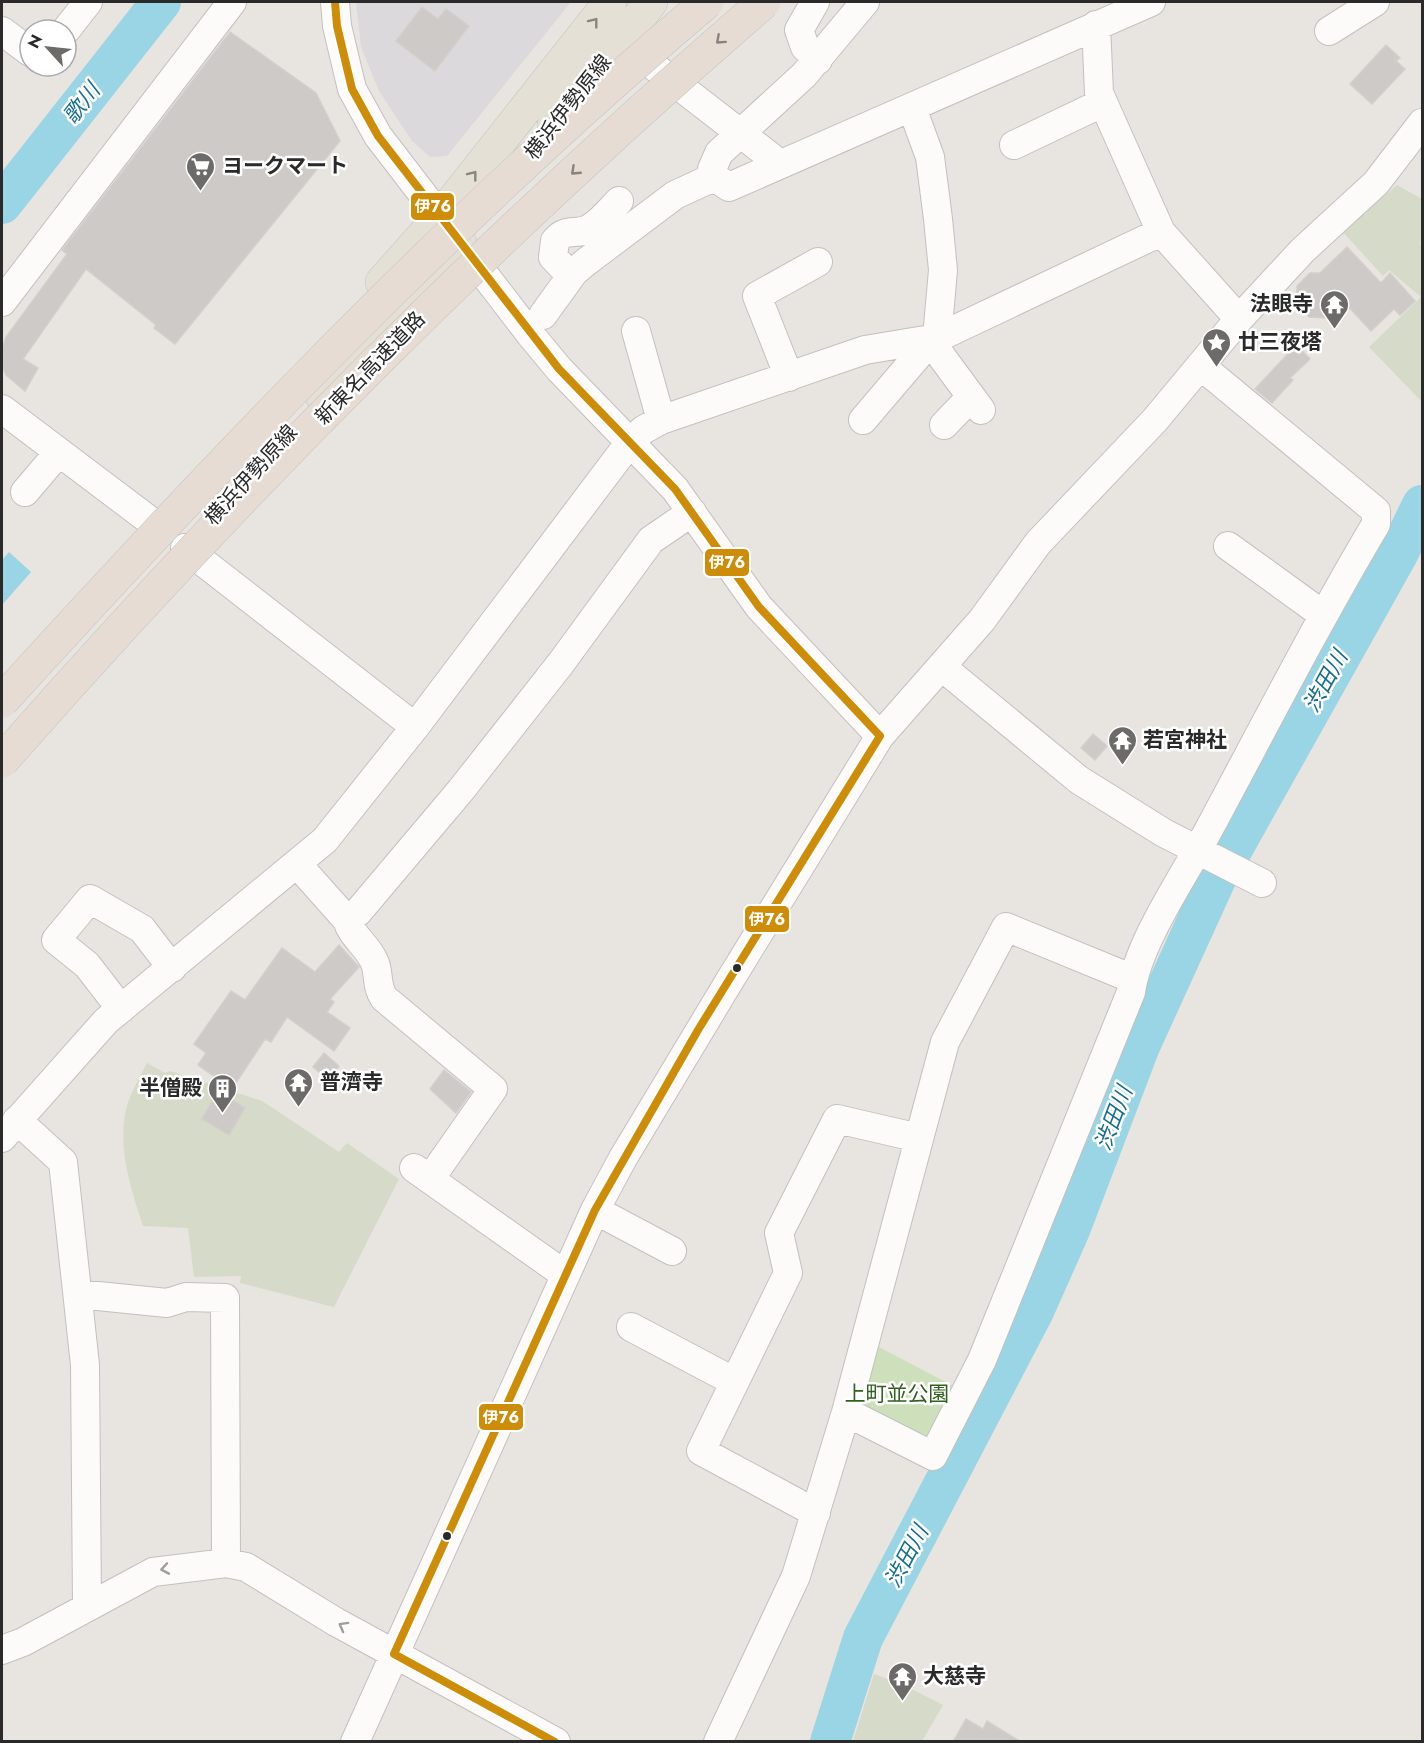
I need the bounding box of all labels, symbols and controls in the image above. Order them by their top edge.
north arrow [18,18,78,78]
one-way arrow [587,18,598,29]
text: N [22,31,48,52]
one-way arrow [716,33,726,44]
street label: 横浜伊勢原線 [517,48,619,166]
water label: 歌川 [55,74,108,130]
supermarket icon: ヨークマート [185,150,217,192]
place label: ヨークマート [222,151,348,181]
one-way arrow [571,163,582,174]
one-way arrow [466,171,477,182]
line badge: 伊76 [410,192,455,221]
text: 伊76 [414,195,451,218]
temple icon: 法眼寺 [1318,288,1350,330]
place label: 法眼寺 [1250,289,1313,319]
street label: 新東名高速道路 [308,305,432,431]
place icon: 廿三夜塔 [1201,326,1233,368]
place label: 廿三夜塔 [1238,327,1322,357]
street label: 横浜伊勢原線 [198,418,304,532]
line badge: 伊76 [704,548,750,577]
text: 伊76 [708,551,745,574]
water label: 渋田川 [1295,643,1356,718]
temple icon: 若宮神社 [1106,724,1138,766]
place label: 若宮神社 [1143,725,1227,755]
line badge: 伊76 [744,905,790,933]
text: 伊76 [748,908,785,931]
unlabelled marker [731,962,743,974]
temple icon: 普濟寺 [283,1066,315,1108]
place label: 普濟寺 [320,1067,383,1097]
building icon: 半僧殿 [207,1072,239,1114]
place label: 半僧殿 [139,1073,202,1103]
water label: 渋田川 [1086,1080,1140,1155]
park label: 上町並公園 [845,1379,950,1409]
line badge: 伊76 [478,1403,524,1431]
text: 伊76 [482,1406,519,1429]
water label: 渋田川 [876,1518,937,1593]
unlabelled marker [441,1530,453,1542]
one-way arrow [161,1563,170,1575]
one-way arrow [339,1622,349,1633]
temple icon: 大慈寺 [886,1660,918,1702]
place label: 大慈寺 [923,1661,986,1691]

